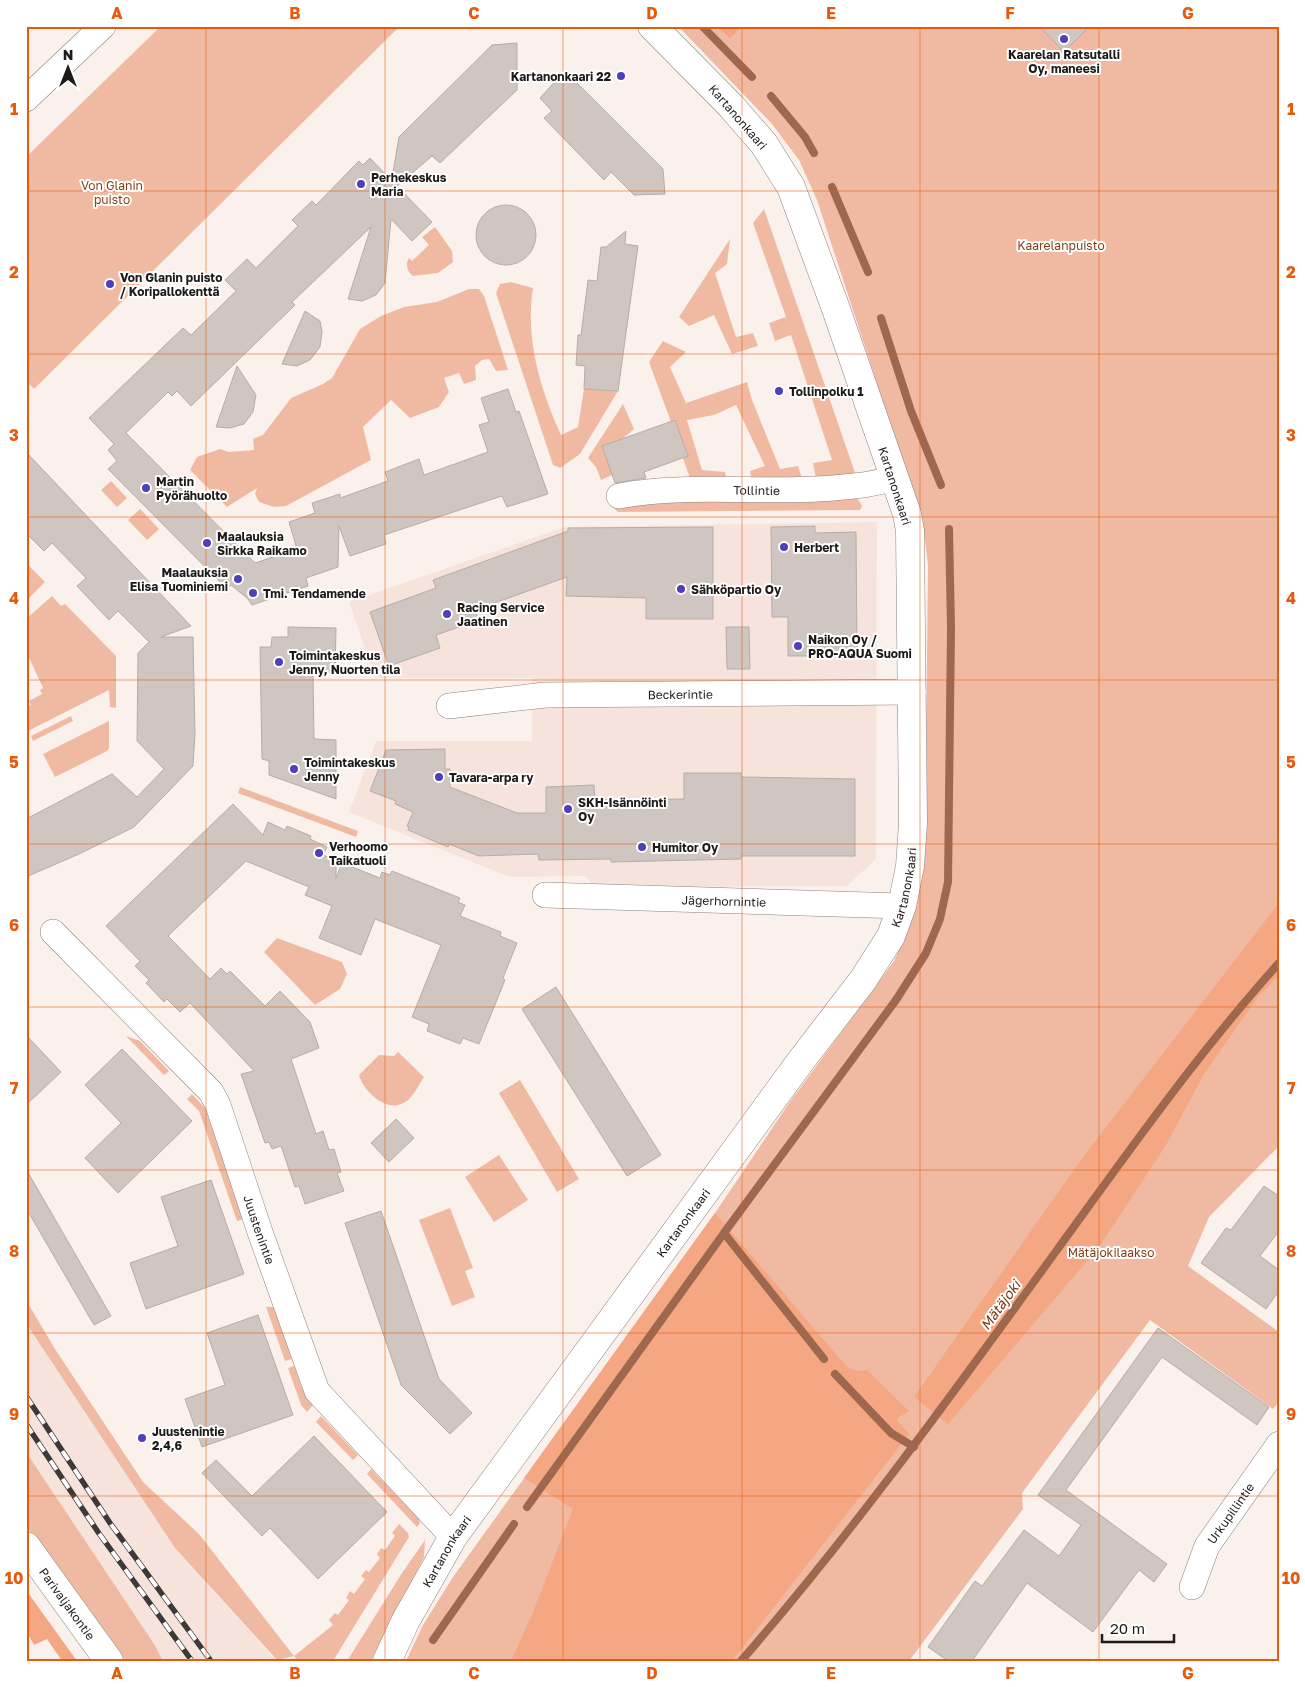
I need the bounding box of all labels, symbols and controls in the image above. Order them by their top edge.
text: A [111,3,123,23]
text: B [289,3,301,23]
text: C [468,3,480,23]
text: D [646,3,658,23]
text: E [826,3,836,23]
text: F [1005,3,1015,23]
text: G [1182,3,1194,23]
marker: Kaarelan Ratsutalli Oy, maneesi [1058,33,1070,45]
north arrow [42,42,92,92]
text: N [63,46,73,63]
place label: Kaarelan Ratsutalli Oy, maneesi [1008,47,1120,76]
place label: Kartanonkaari 22 [511,69,611,84]
marker: Kartanonkaari 22 [615,70,627,82]
street label: Kartanonkaari [706,81,770,153]
text: 1 [10,99,18,119]
text: 1 [1287,99,1295,119]
place label: Perhekeskus Maria [371,170,447,199]
park label: Von Glanin puisto [81,178,143,207]
marker: Perhekeskus Maria [355,178,367,190]
park label: Kaarelanpuisto [1017,238,1105,253]
text: 2 [9,262,19,282]
text: 2 [1286,262,1296,282]
place label: Von Glanin puisto / Koripallokenttä [120,270,222,299]
marker: Von Glanin puisto / Koripallokenttä [104,278,116,290]
place label: Tollinpolku 1 [789,384,864,399]
marker: Tollinpolku 1 [773,385,785,397]
text: 3 [9,425,19,445]
text: 3 [1286,425,1296,445]
street label: Kartanonkaari [875,445,915,527]
place label: Martin Pyörähuolto [156,474,227,503]
marker: Martin Pyörähuolto [140,482,152,494]
street label: Tollintie [733,482,780,497]
place label: Maalauksia Sirkka Raikamo [217,529,307,558]
marker: Maalauksia Sirkka Raikamo [201,537,213,549]
place label: Herbert [794,540,839,555]
marker: Herbert [778,541,790,553]
place label: Maalauksia Elisa Tuominiemi [130,565,228,594]
marker: Maalauksia Elisa Tuominiemi [232,573,244,585]
place label: Sähköpartio Oy [691,582,782,597]
marker: Sähköpartio Oy [675,583,687,595]
place label: Tmi. Tendamende [263,586,366,601]
marker: Tmi. Tendamende [247,587,259,599]
text: 4 [9,588,19,608]
text: 4 [1286,588,1296,608]
place label: Racing Service Jaatinen [457,600,545,629]
marker: Racing Service Jaatinen [441,608,453,620]
place label: Naikon Oy / PRO-AQUA Suomi [808,632,912,661]
marker: Naikon Oy / PRO-AQUA Suomi [792,640,804,652]
place label: Toimintakeskus Jenny, Nuorten tila [289,648,400,677]
marker: Toimintakeskus Jenny, Nuorten tila [273,656,285,668]
street label: Beckerintie [648,686,713,702]
text: 5 [9,752,19,772]
text: 5 [1286,752,1296,772]
place label: Toimintakeskus Jenny [304,755,396,784]
marker: Toimintakeskus Jenny [288,763,300,775]
place label: Tavara-arpa ry [449,770,534,785]
marker: Tavara-arpa ry [433,771,445,783]
place label: SKH-Isännöinti Oy [578,795,667,824]
marker: SKH-Isännöinti Oy [562,803,574,815]
place label: Verhoomo Taikatuoli [329,839,388,868]
place label: Humitor Oy [652,840,719,855]
marker: Humitor Oy [636,841,648,853]
marker: Verhoomo Taikatuoli [313,847,325,859]
street label: Kartanonkaari [887,847,919,929]
street label: Jägerhornintie [681,892,766,909]
text: 6 [9,915,19,935]
text: 6 [1286,915,1296,935]
text: 7 [10,1078,19,1098]
text: 7 [1287,1078,1296,1098]
street label: Kartanonkaari [653,1185,713,1260]
street label: Juustenintie [241,1193,278,1266]
text: 8 [9,1241,19,1261]
text: 8 [1286,1241,1296,1261]
park label: Mätäjokilaakso [1068,1245,1154,1260]
water label: Mätäjoki [976,1275,1025,1333]
text: 9 [9,1404,19,1424]
text: 9 [1286,1404,1296,1424]
place label: Juustenintie 2,4,6 [152,1424,225,1453]
marker: Juustenintie 2,4,6 [136,1432,148,1444]
street label: Urkupillintie [1204,1480,1257,1546]
street label: Kartanonkaari [419,1512,474,1590]
street label: Parivaljakontie [36,1565,99,1643]
text: 10 [5,1568,23,1588]
text: 10 [1282,1568,1300,1588]
scale bar [1102,1612,1175,1644]
text: 20 m [1110,1619,1145,1637]
text: A [111,1663,123,1683]
text: B [289,1663,301,1683]
text: C [468,1663,480,1683]
text: D [646,1663,658,1683]
text: E [826,1663,836,1683]
text: F [1005,1663,1015,1683]
text: G [1182,1663,1194,1683]

